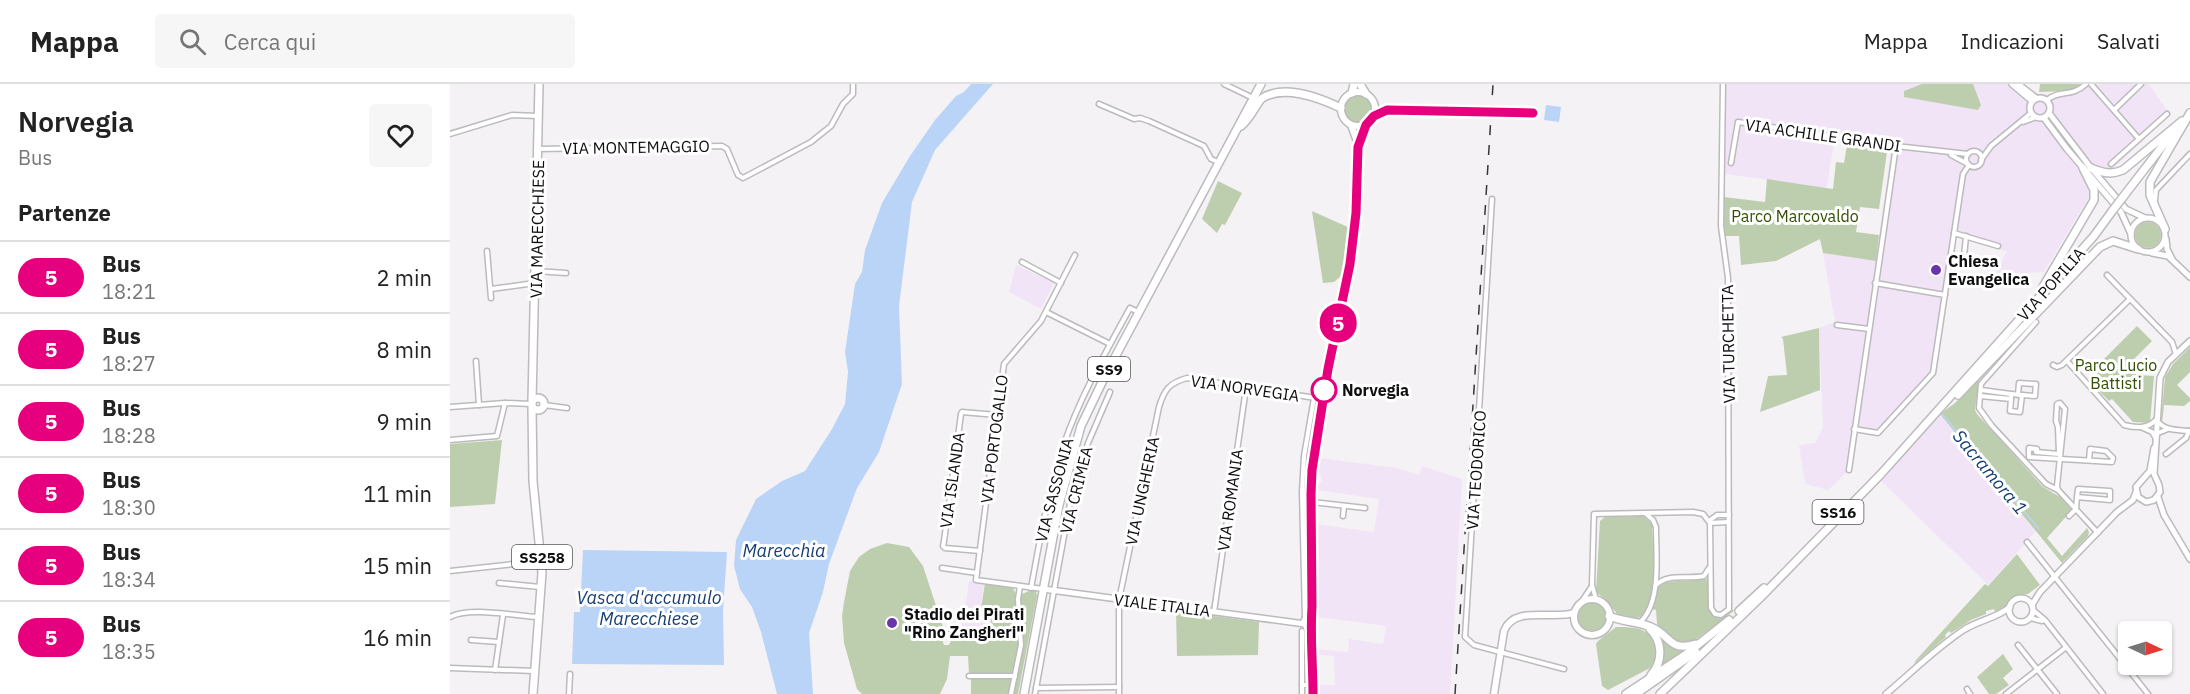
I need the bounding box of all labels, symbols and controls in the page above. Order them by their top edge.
search box [155,14,575,68]
text: Mappa [30,23,119,60]
icon: search [176,25,209,58]
text: Cerca qui [224,27,316,56]
text: Mappa [1864,27,1928,55]
text: Indicazioni [1961,27,2064,55]
text: Salvati [2097,27,2160,55]
text: Norvegia [18,103,134,140]
button: heart [369,104,432,167]
street label: VIA ACHILLE GRANDI [1744,114,1902,156]
street label: VIA MONTEMAGGIO [562,136,710,158]
text: Bus [18,144,52,171]
street label: VIA MARECCHIESE [526,160,548,298]
text: Partenze [18,198,111,227]
park label: Parco Marcovaldo [1731,206,1859,226]
street label: VIA POPILIA [2013,243,2089,325]
text: Bus [102,249,141,278]
place label: Chiesa Evangelica [1948,251,2029,289]
text: 5 [45,263,57,291]
text: 2 min [376,263,432,292]
marker: Chiesa Evangelica [1929,263,1943,277]
text: 18:21 [102,278,156,305]
street label: VIA TURCHETTA [1717,284,1739,404]
line badge: 5 [1318,304,1358,342]
text: 5 [1332,309,1344,337]
text: Bus [102,321,141,350]
text: 5 [45,335,57,363]
text: 8 min [376,335,432,364]
text: 18:27 [102,350,156,377]
park label: Parco Lucio Battisti [2075,355,2157,393]
road number: SS9 [1088,357,1130,381]
street label: VIA NORVEGIA [1189,370,1301,406]
street label: VIA PORTOGALLO [976,374,1012,504]
marker: Norvegia [1311,377,1337,403]
place label: Norvegia [1342,380,1409,400]
text: Bus [102,393,141,422]
text: 5 [45,407,57,435]
text: 9 min [376,407,432,436]
street label: VIA TEODORICO [1462,410,1490,530]
text: 18:28 [102,422,156,449]
water label: Sacramora 1 [1948,425,2032,519]
street label: VIA ISLANDA [935,431,969,529]
street label: VIA UNGHERIA [1121,435,1163,547]
street label: VIA SASSONIA [1030,436,1078,544]
street label: VIA CRIMEA [1055,444,1097,536]
street label: VIA ROMANIA [1213,448,1247,552]
text: Bus [102,465,141,494]
text: 5 [45,479,57,507]
text: 11 min [363,479,432,508]
text: 18:30 [102,494,156,521]
road number: SS16 [1812,500,1864,524]
text: Bus [102,537,141,566]
water label: Marecchia [742,539,826,562]
road number: SS258 [512,545,572,569]
text: 5 [45,551,57,579]
text: 15 min [363,551,432,580]
text: 18:34 [102,566,156,593]
water label: Vasca d'accumulo Marecchiese [576,586,722,630]
street label: VIALE ITALIA [1113,589,1211,621]
place label: Stadio dei Pirati "Rino Zangheri" [904,604,1024,642]
text: Bus [102,609,141,638]
marker: Stadio dei Pirati "Rino Zangheri" [885,616,899,630]
north arrow [2118,621,2172,675]
map controls [2118,621,2172,675]
text: 5 [45,623,57,651]
text: 16 min [363,623,432,652]
text: 18:35 [102,638,156,665]

